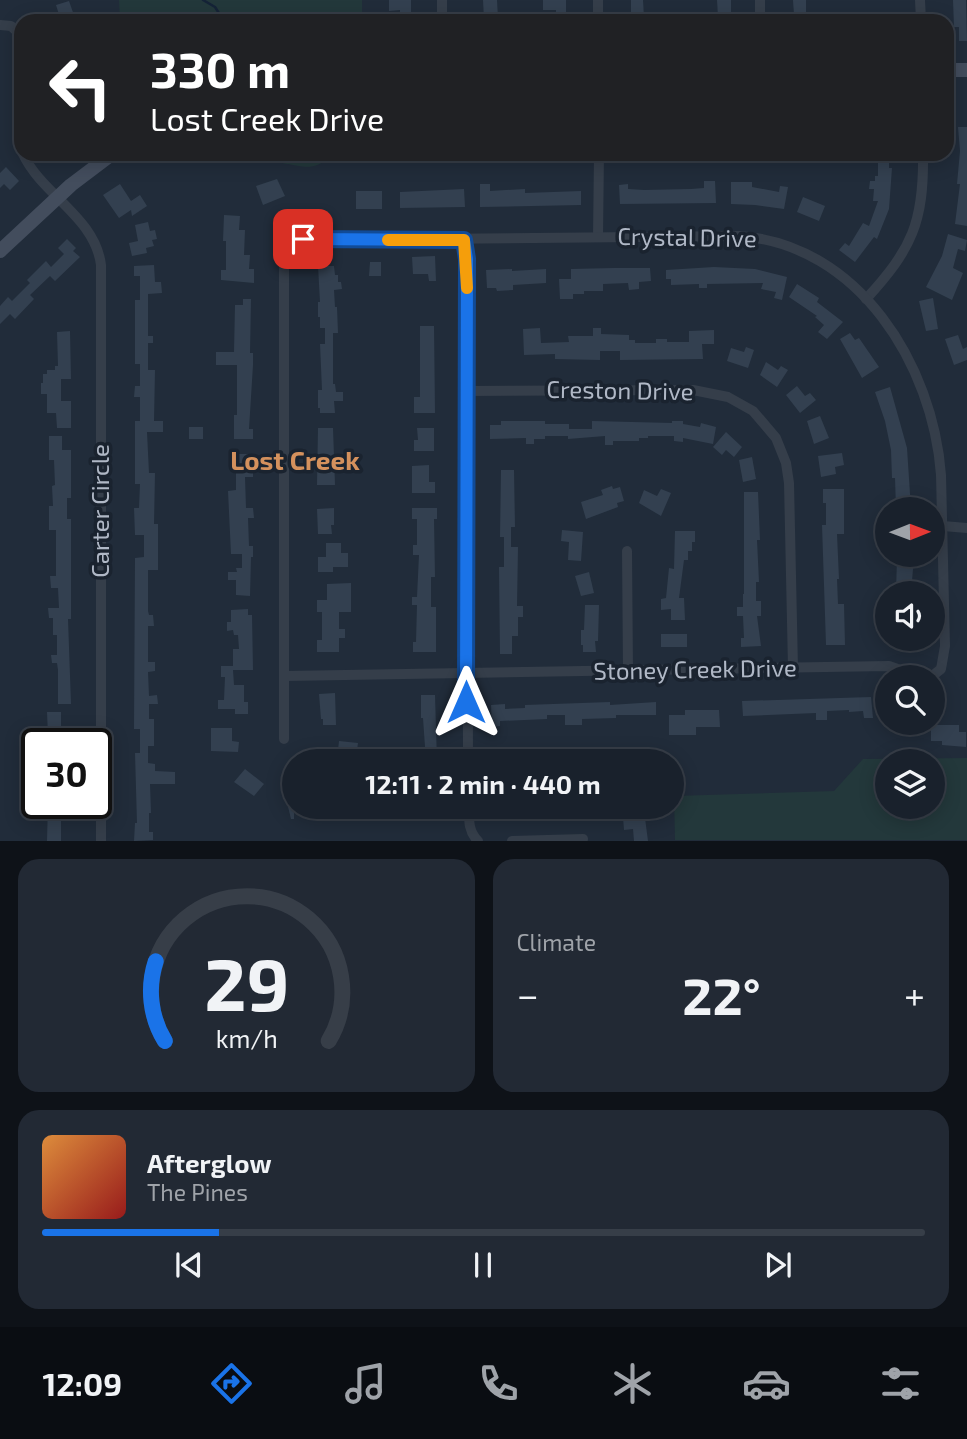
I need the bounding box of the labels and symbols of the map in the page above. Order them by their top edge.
pin [273,209,333,269]
street label: Crystal Drive [617,221,757,252]
street label: Creston Drive [546,374,694,405]
street label: Carter Circle [85,444,114,578]
district label: Lost Creek [230,444,360,475]
north arrow [875,497,945,567]
street label: Stoney Creek Drive [593,652,797,685]
position arrow [429,665,503,739]
speed limit sign: 30 [21,728,112,819]

